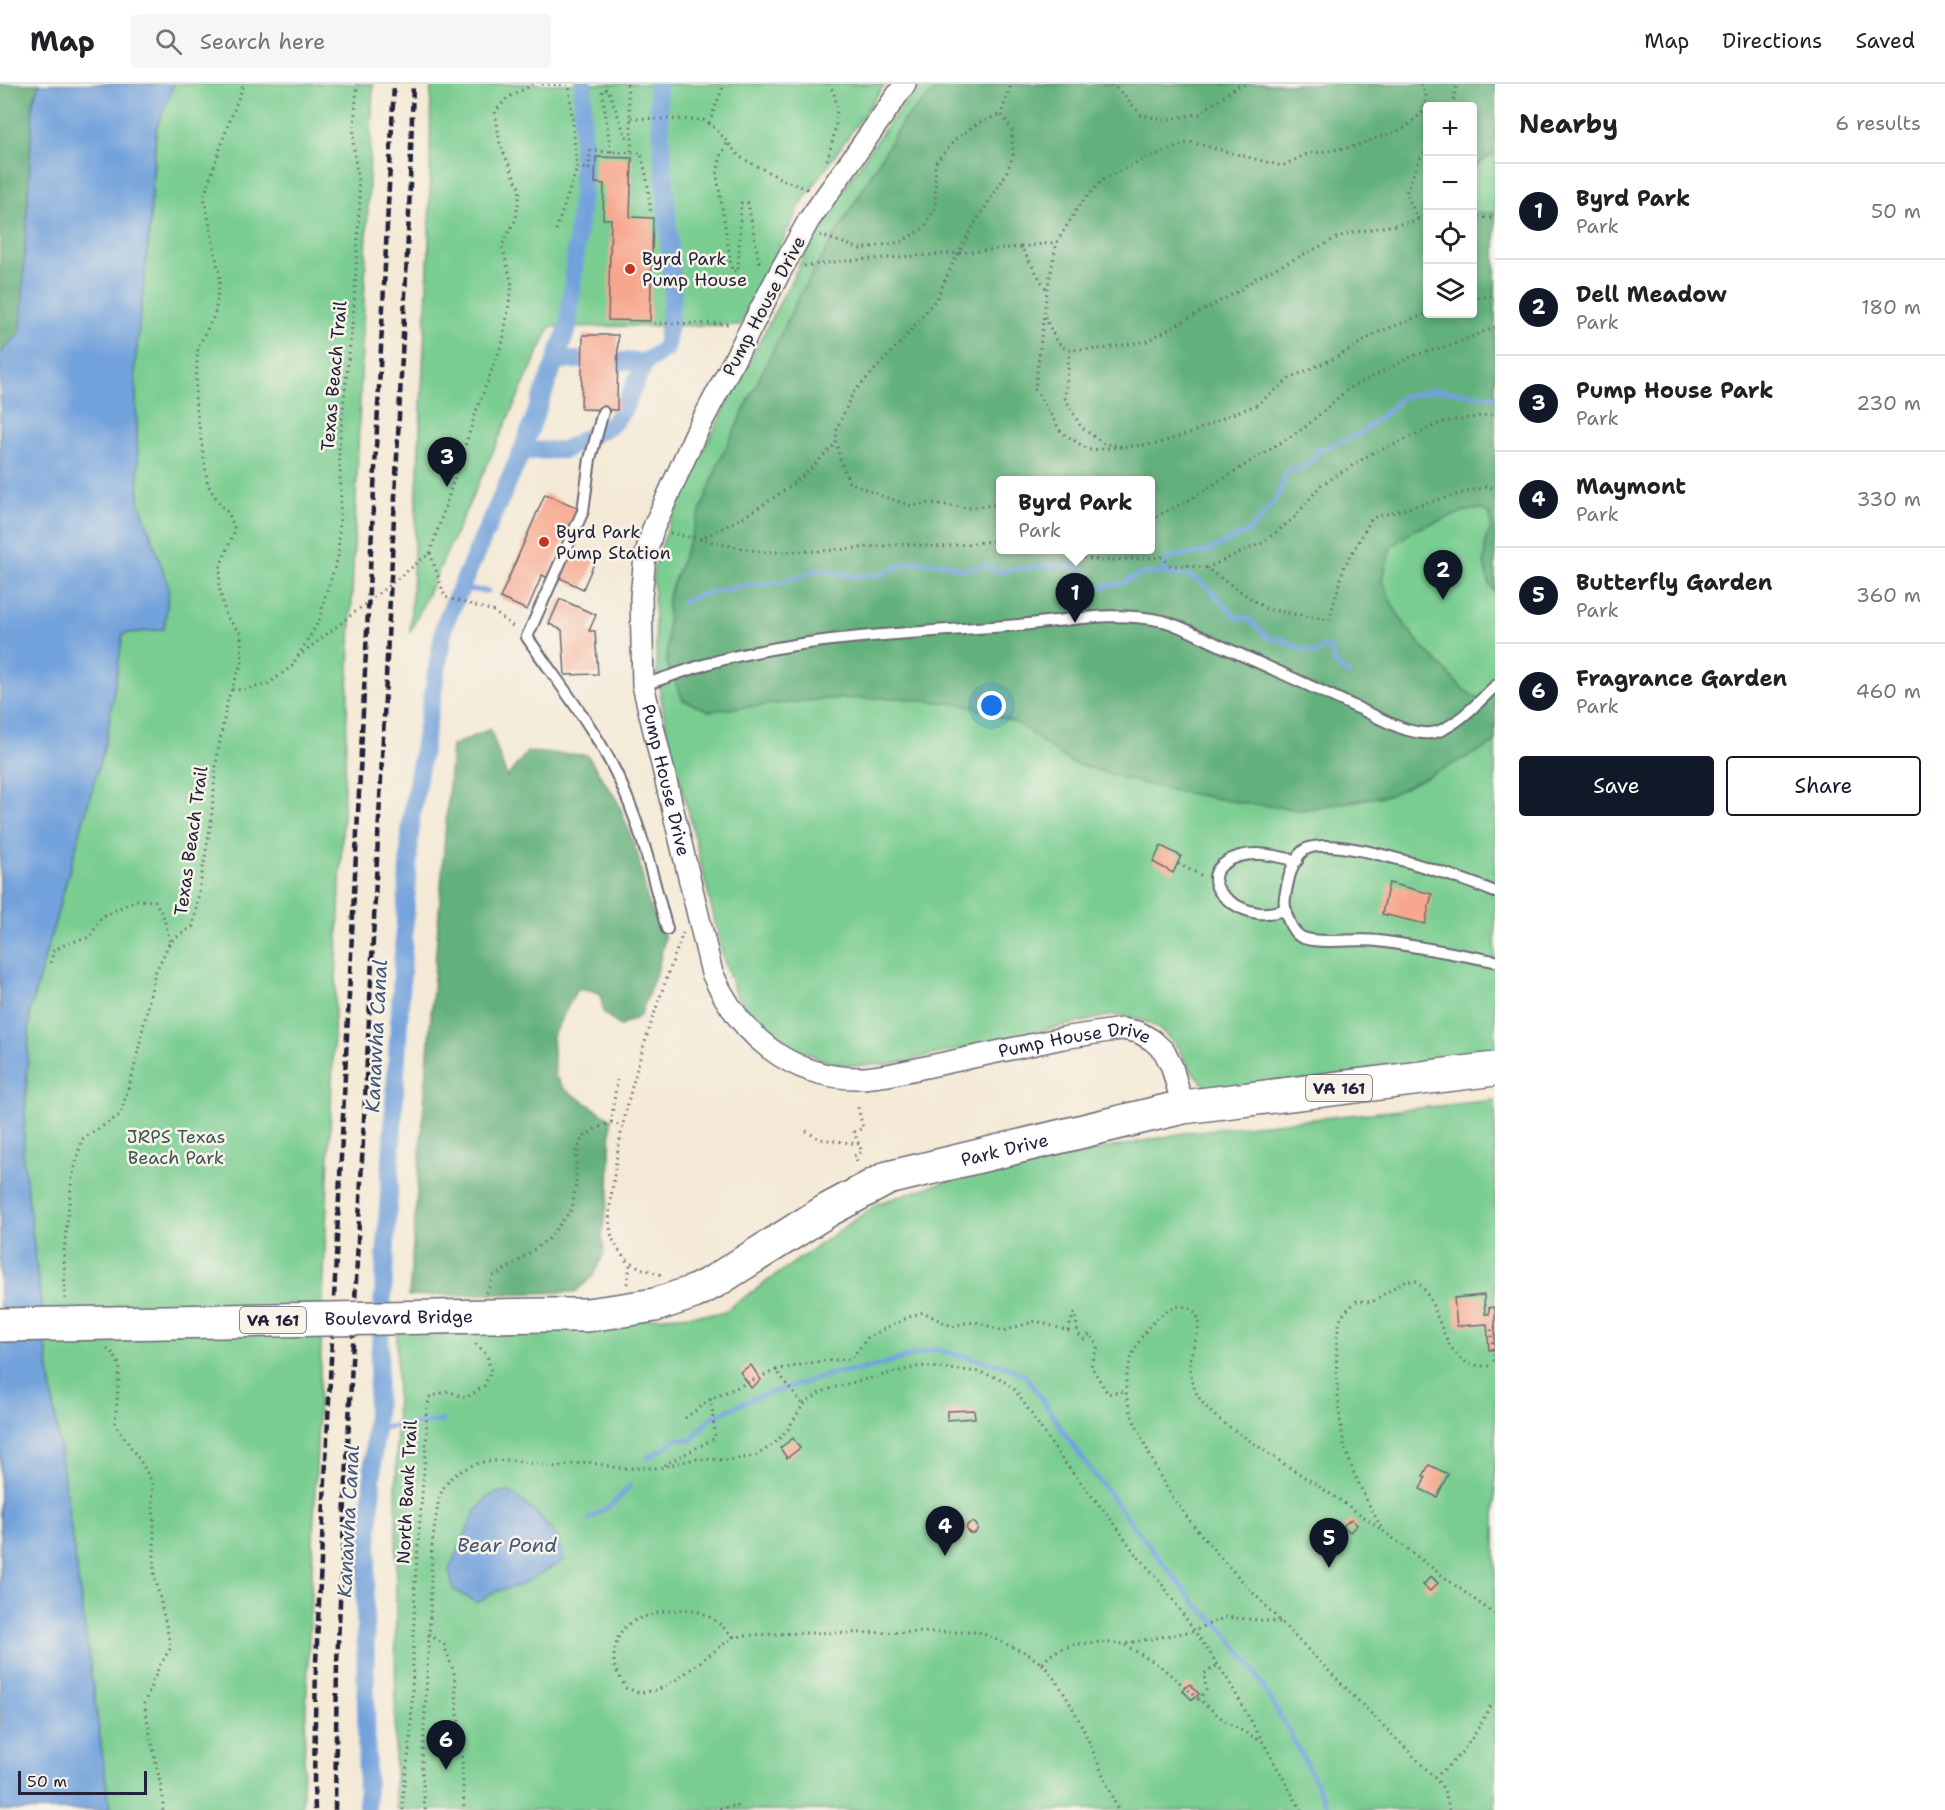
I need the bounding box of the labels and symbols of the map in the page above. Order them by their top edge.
street label: Pump House Drive [717,232,811,380]
place label: Byrd Park Pump House [642,247,747,292]
marker: Byrd Park Pump House [623,262,637,276]
street label: Texas Beach Trail [315,299,353,452]
pin: 3 [428,438,466,487]
place label: Byrd Park Pump Station [556,520,671,565]
marker: Byrd Park Pump Station [537,535,551,549]
pin: 2 [1424,550,1462,600]
pin: 1 [1056,574,1094,623]
your location [977,691,1006,720]
street label: Pump House Drive [636,702,696,859]
street label: Texas Beach Trail [169,764,213,917]
water label: Kanawha Canal [359,959,393,1113]
street label: Pump House Drive [996,1017,1156,1063]
road number: VA 161 [1306,1075,1372,1101]
park label: JRPS Texas Beach Park [127,1125,225,1170]
street label: Park Drive [959,1128,1051,1172]
street label: Boulevard Bridge [325,1304,473,1331]
road number: VA 161 [240,1307,306,1333]
street label: North Bank Trail [391,1419,423,1565]
water label: Kanawha Canal [331,1444,365,1598]
pin: 4 [926,1506,964,1556]
pin: 5 [1310,1518,1348,1568]
water label: Bear Pond [457,1532,557,1558]
pin: 6 [426,1720,466,1770]
scale bar [18,1768,147,1796]

